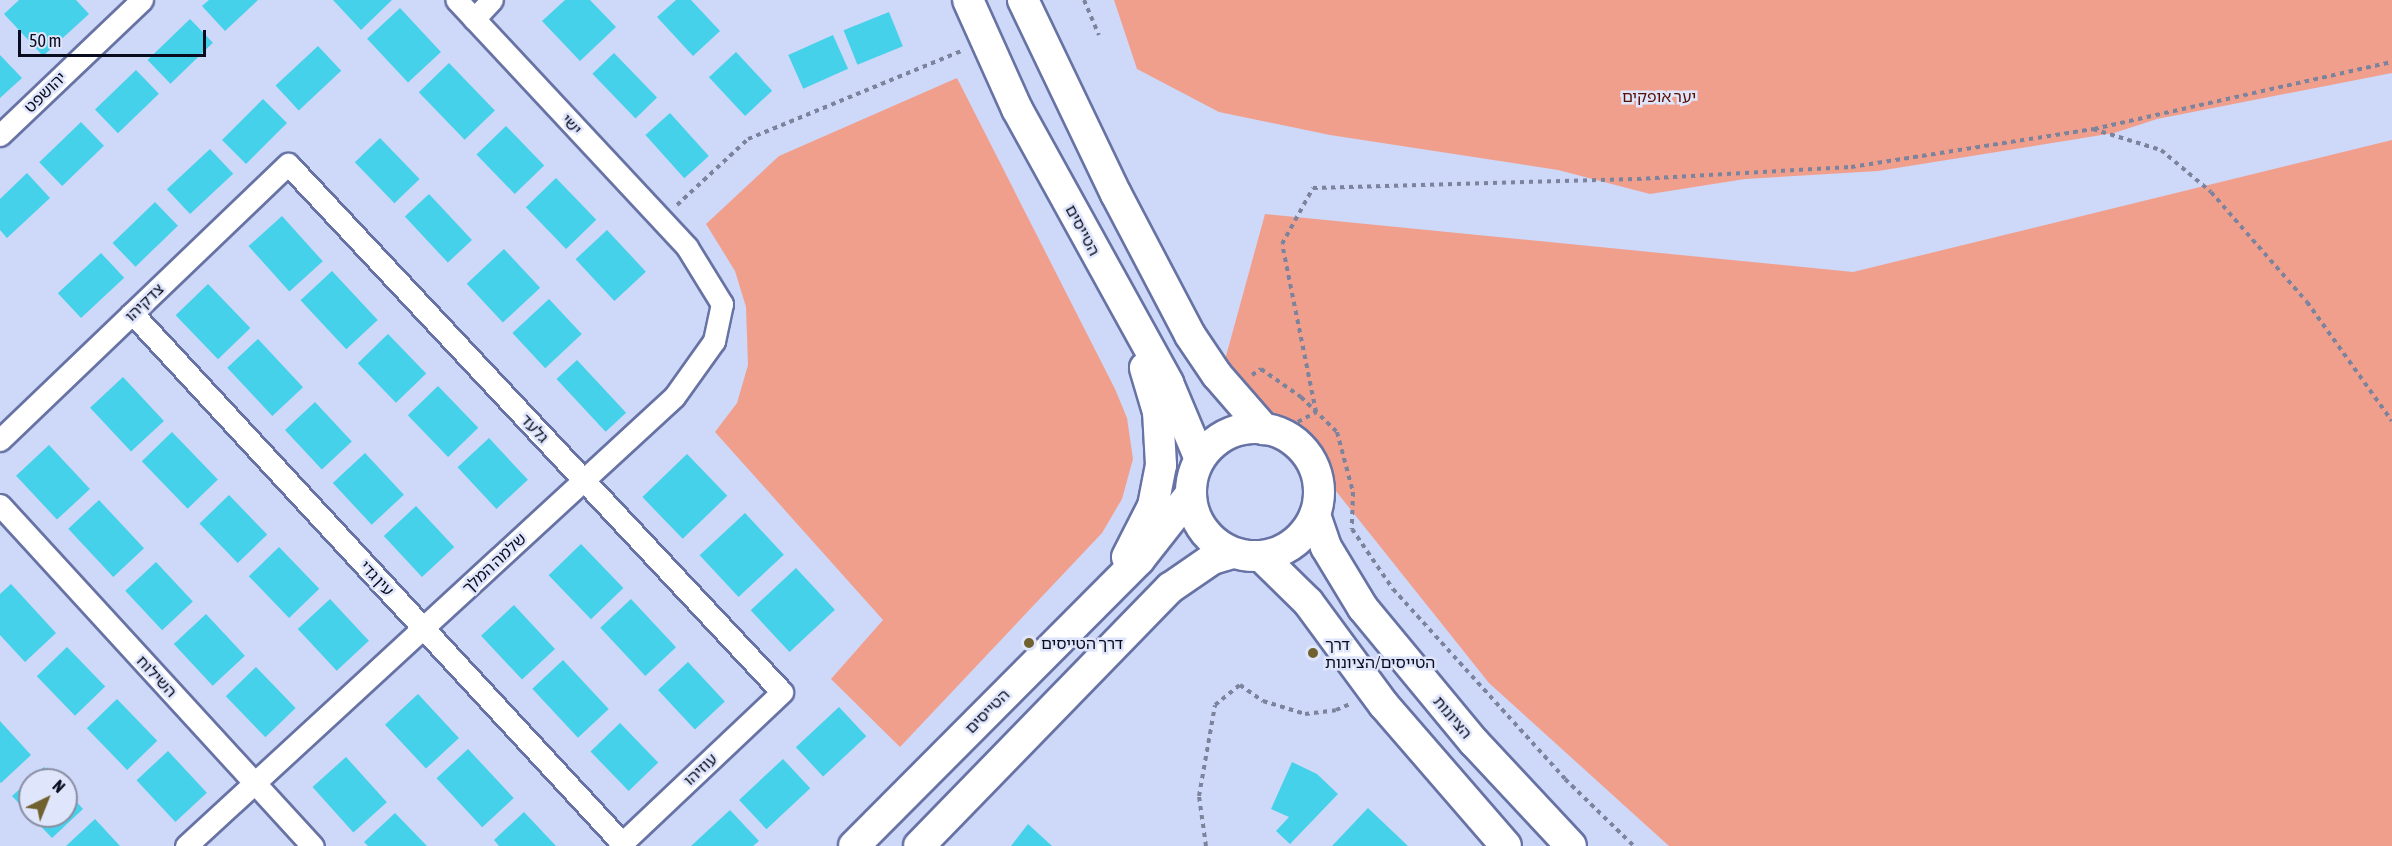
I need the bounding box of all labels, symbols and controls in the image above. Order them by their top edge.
scale bar [21,18,208,56]
text: 50 m [29,30,61,51]
street label: יהושפט [20,68,70,116]
park label: יער אופקים [1622,86,1696,106]
street label: ישי [558,110,586,138]
street label: הטייסים [1062,201,1104,259]
street label: צדקיהו [121,279,167,325]
street label: גלעד [517,410,553,446]
street label: שלמה המלך [458,529,530,597]
street label: עין גדי [356,556,398,600]
place label: דרך הטייסים [1041,633,1123,653]
place label: דרך הטייסים/הציונות [1325,634,1435,672]
marker: דרך הטייסים [1022,636,1036,650]
marker: דרך הטייסים/הציונות [1306,646,1320,660]
street label: השילוח [133,651,181,701]
street label: הטייסים [961,685,1013,737]
street label: הציונות [1430,692,1476,742]
street label: עוזיהו [679,749,721,789]
north arrow [18,768,78,828]
text: N [49,776,69,796]

